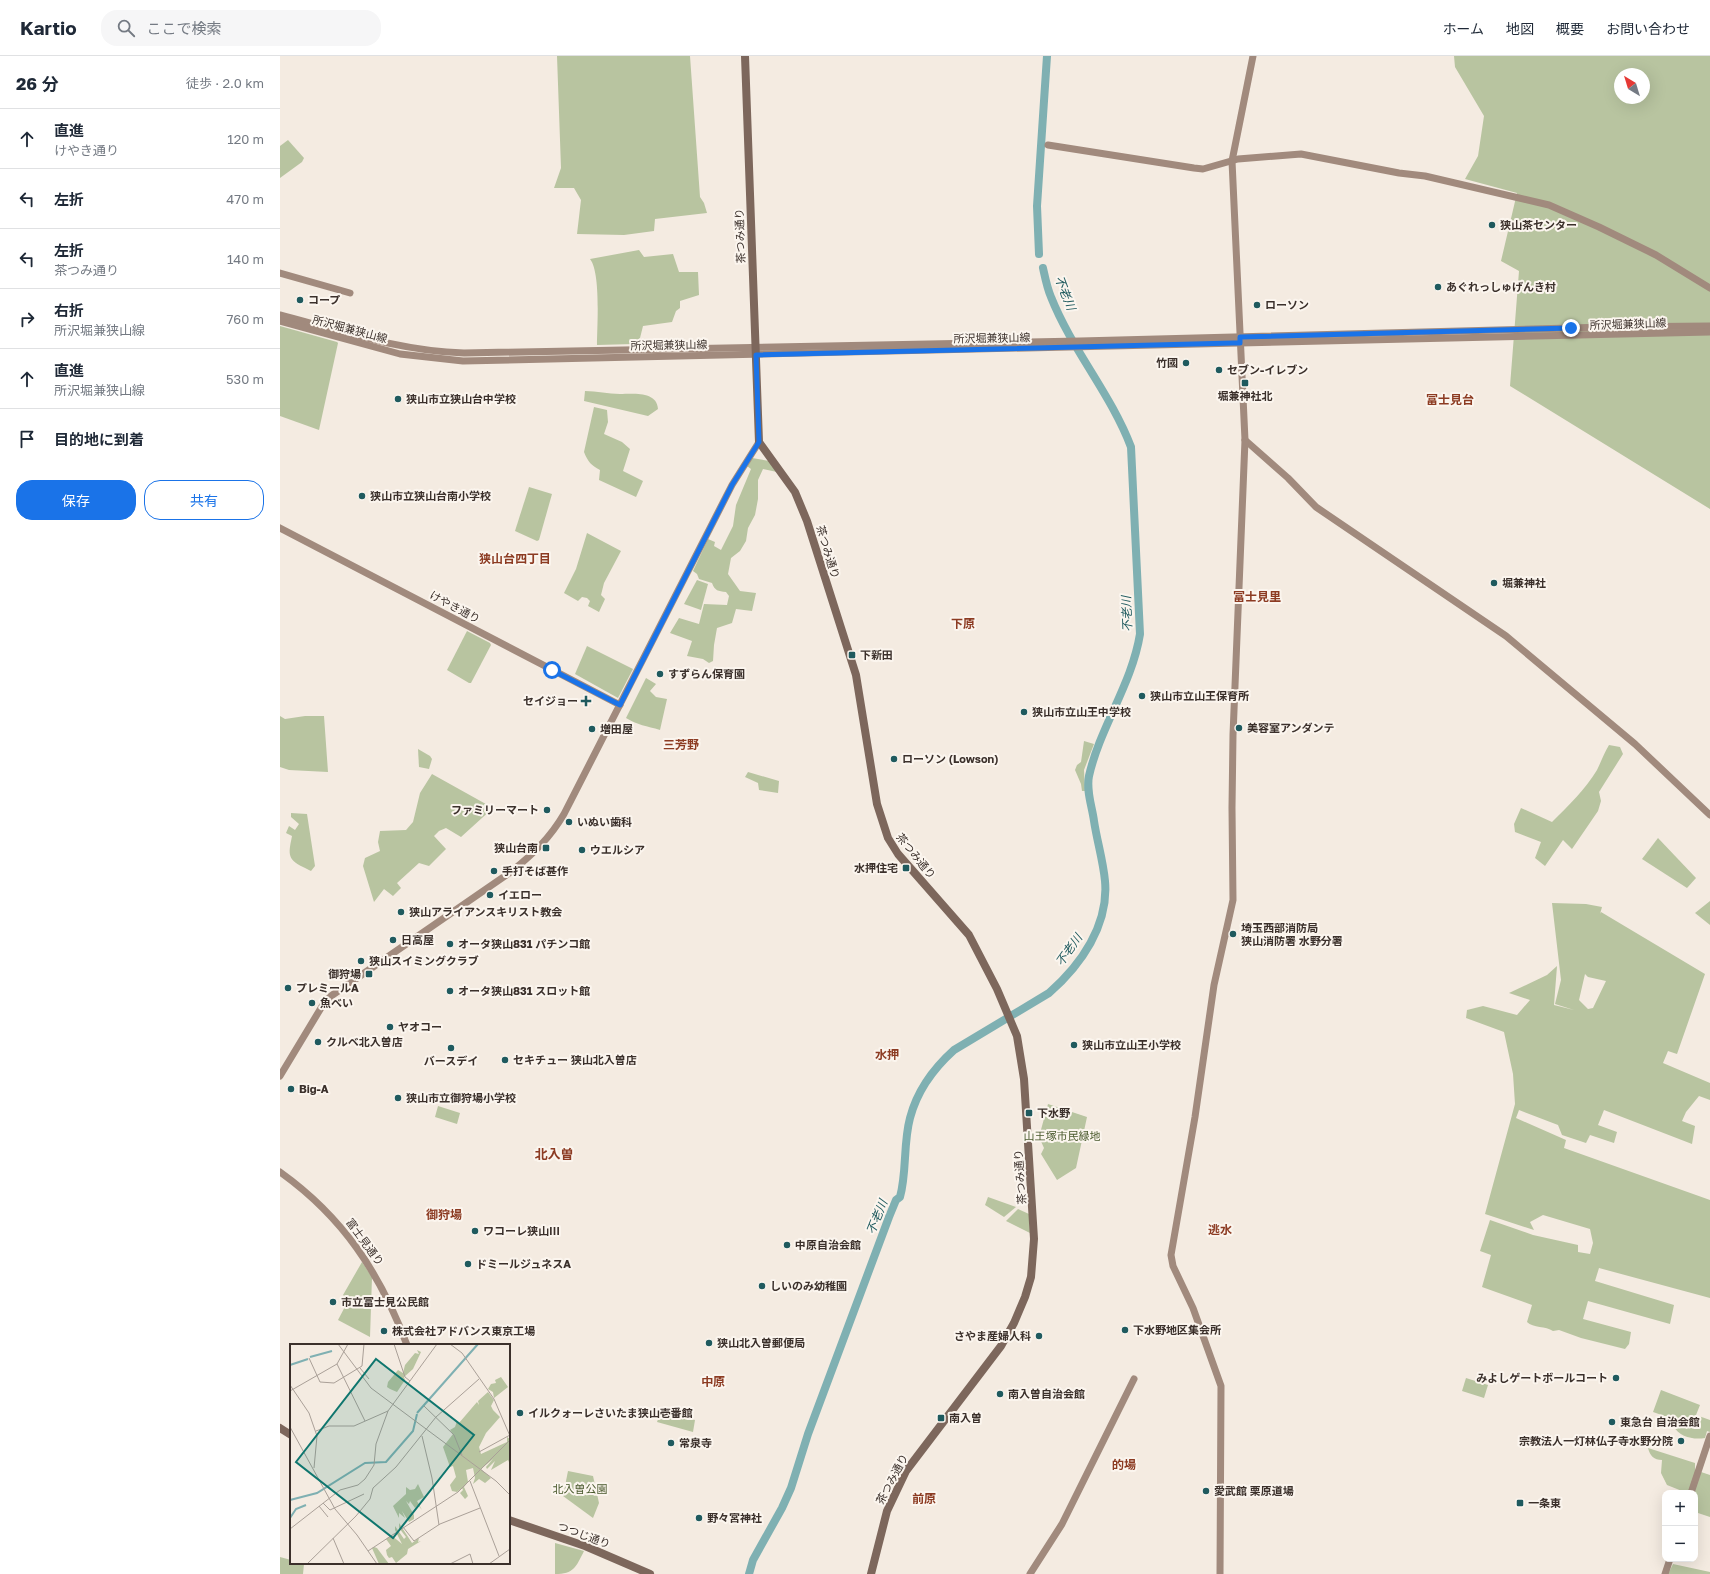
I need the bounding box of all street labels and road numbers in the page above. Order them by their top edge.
street label: 茶つみ通り [732,208,747,264]
street label: 所沢堀兼狭山線 [311,312,389,345]
street label: 所沢堀兼狭山線 [1589,316,1667,331]
street label: 所沢堀兼狭山線 [953,330,1031,345]
street label: 所沢堀兼狭山線 [630,337,708,352]
street label: 茶つみ通り [814,524,843,580]
street label: けやき通り [428,588,483,625]
street label: 茶つみ通り [894,830,939,881]
street label: 茶つみ通り [1011,1149,1028,1205]
street label: 富士見通り [344,1216,387,1268]
street label: 茶つみ通り [873,1451,910,1506]
street label: つつじ通り [556,1519,612,1550]

